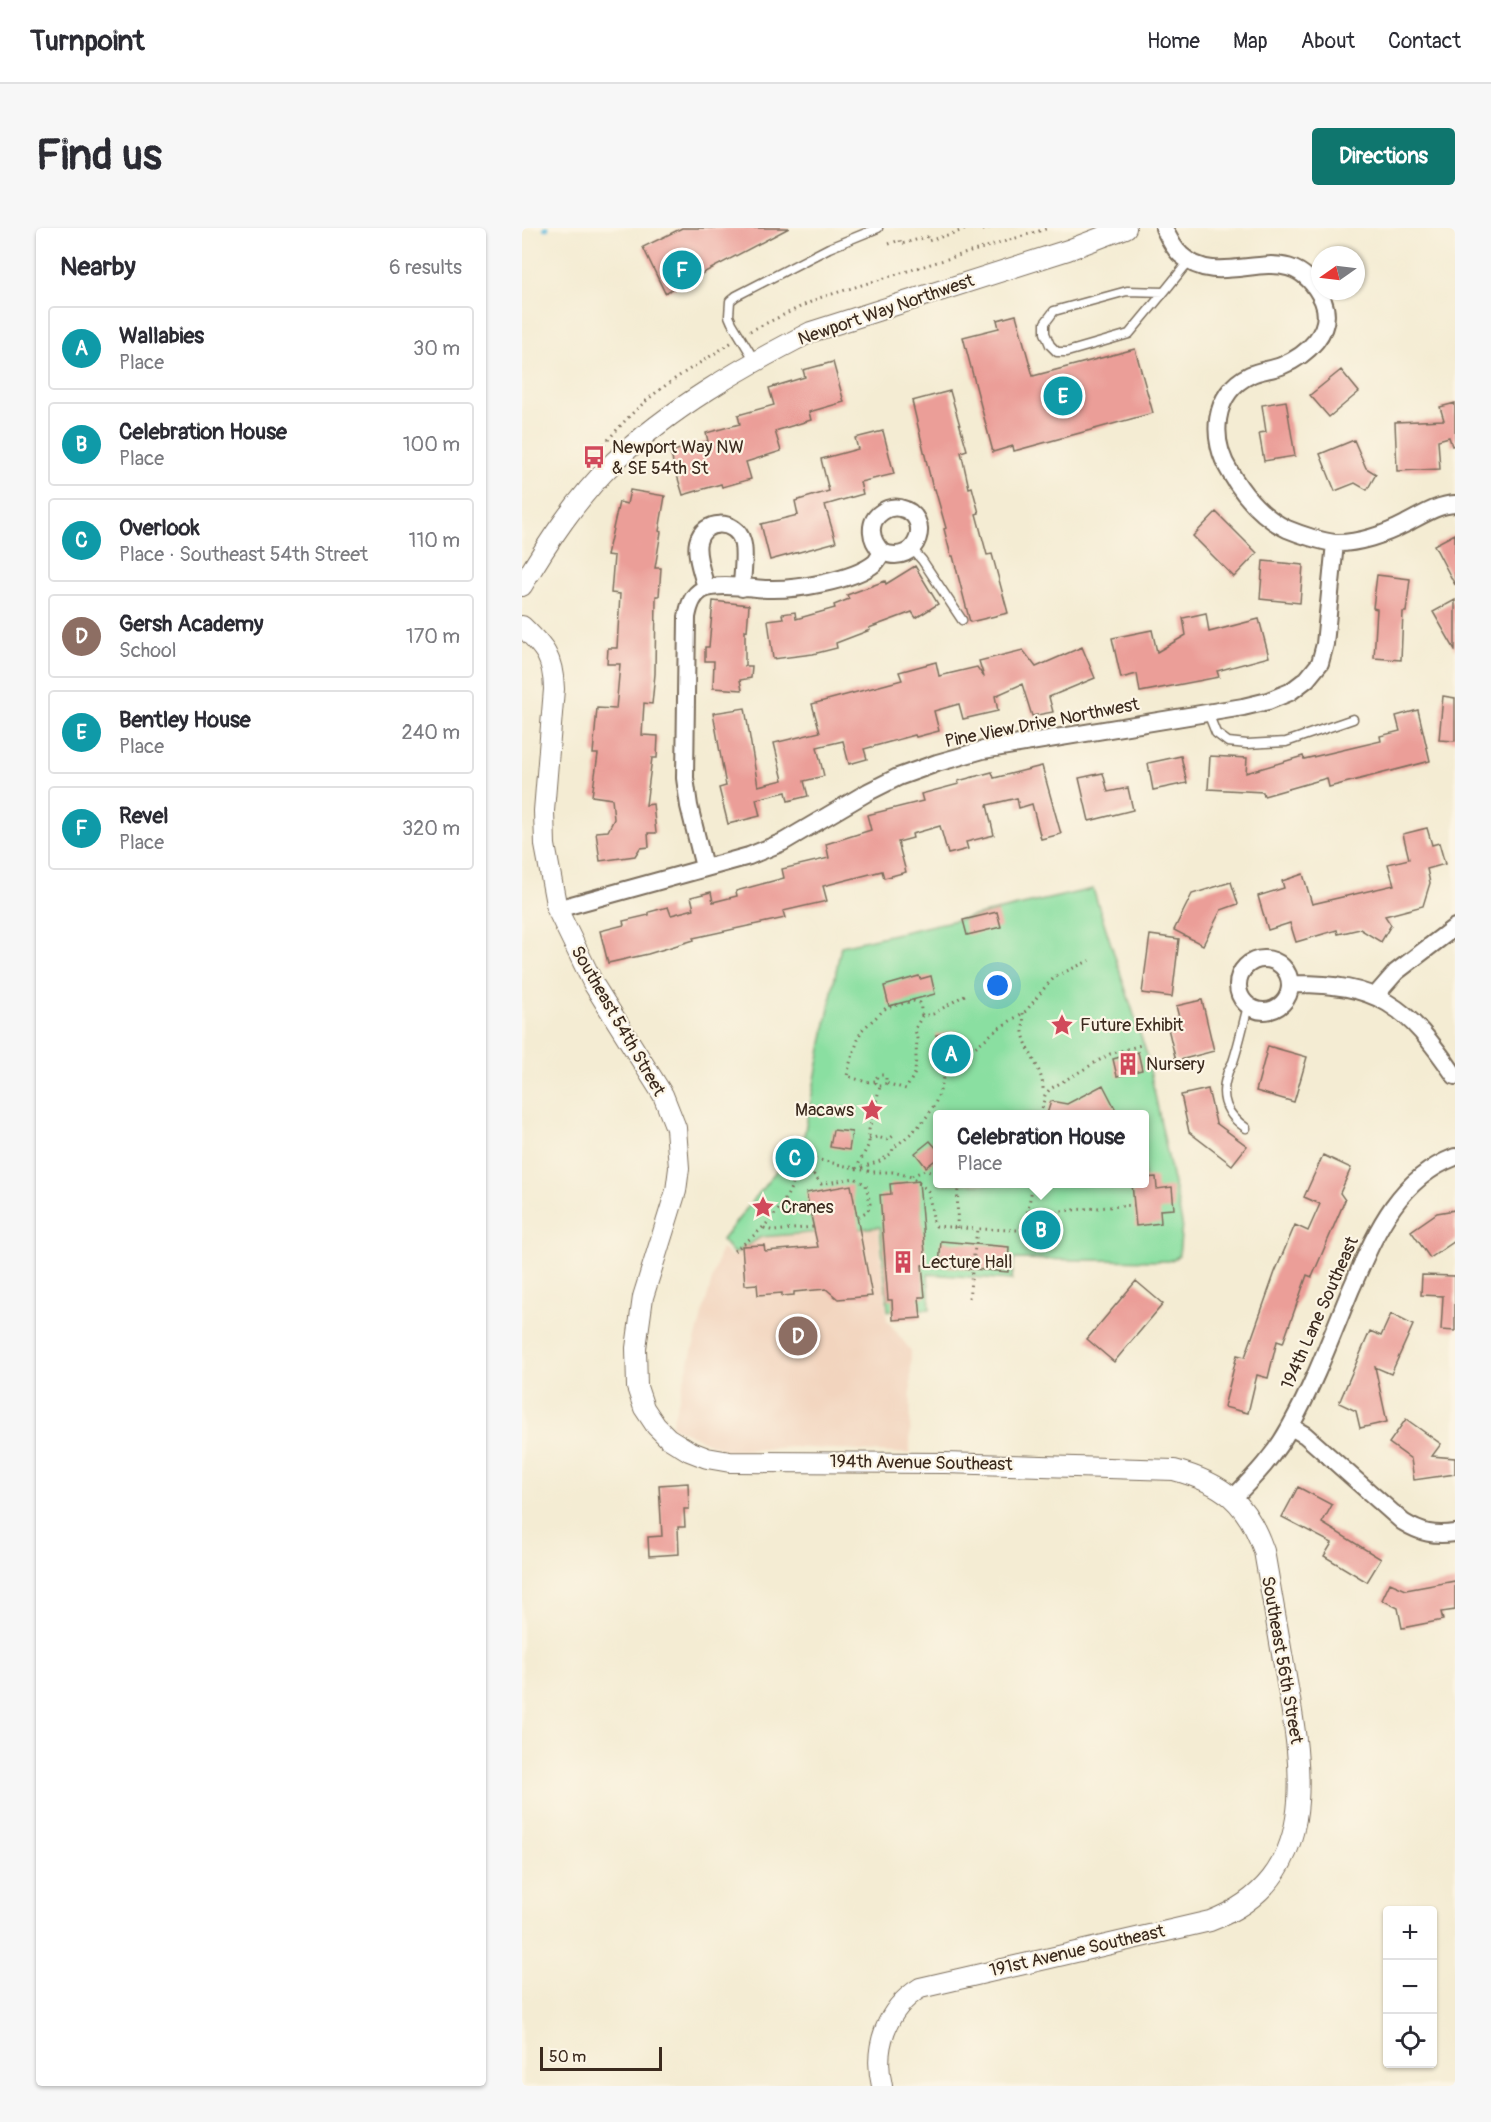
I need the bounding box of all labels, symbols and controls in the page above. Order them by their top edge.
text: Turnpoint [30,24,144,59]
text: Home [1147,28,1200,55]
text: Map [1233,28,1268,55]
text: About [1301,28,1355,55]
text: Contact [1388,28,1461,55]
button: Directions [1312,128,1455,185]
text: Find us [36,130,162,182]
north arrow [1311,246,1365,300]
pin: F [662,248,702,292]
text: Nearby [60,251,136,283]
text: 6 results [389,255,462,280]
street label: Newport Way Northwest [795,269,978,351]
text: Wallabies [119,322,204,350]
text: A [75,336,88,361]
text: 30 m [413,336,460,361]
text: Place [119,350,164,375]
pin: E [1044,374,1082,418]
text: Celebration House [119,418,287,446]
text: B [76,432,87,457]
text: 100 m [403,432,460,457]
place label: Newport Way NW & SE 54th St [612,436,744,480]
bus stop icon: Newport Way NW & SE 54th St [581,444,607,470]
text: Place [119,446,164,471]
text: Overlook [119,514,200,542]
text: C [75,528,88,553]
text: 110 m [409,528,460,553]
text: Place · Southeast 54th Street [119,542,368,567]
text: Gersh Academy [119,610,263,638]
text: D [75,624,88,649]
text: 170 m [406,624,460,649]
text: School [119,638,176,663]
street label: Pine View Drive Northwest [943,693,1142,753]
text: Bentley House [119,706,251,734]
text: E [76,720,87,745]
text: 240 m [401,720,460,745]
text: Place [119,734,164,759]
text: Revel [119,802,169,830]
text: F [75,816,88,841]
text: 320 m [402,816,460,841]
text: Place [119,830,164,855]
street label: Southeast 54th Street [566,942,671,1101]
your location [983,971,1012,1000]
place icon: Future Exhibit [1049,1012,1075,1038]
place label: Future Exhibit [1080,1014,1184,1037]
pin: A [932,1032,970,1076]
building icon: Nursery [1115,1051,1141,1077]
place label: Nursery [1146,1053,1205,1076]
place icon: Macaws [859,1097,885,1123]
place label: Macaws [795,1099,854,1122]
popup [933,1110,1149,1188]
text: Celebration House [957,1123,1125,1151]
pin: C [776,1136,814,1180]
text: Place [957,1151,1002,1176]
place icon: Cranes [750,1194,776,1220]
place label: Cranes [781,1196,833,1219]
pin: B [1022,1208,1060,1252]
street label: 194th Lane Southeast [1276,1232,1364,1393]
building icon: Lecture Hall [890,1249,916,1275]
place label: Lecture Hall [921,1251,1013,1274]
pin: D [778,1314,818,1358]
street label: 194th Avenue Southeast [829,1450,1013,1476]
street label: Southeast 56th Street [1256,1574,1308,1746]
map controls [1383,1906,1437,2068]
button: + [1383,1906,1437,1960]
street label: 191st Avenue Southeast [987,1919,1168,1982]
button: − [1383,1960,1437,2014]
button: locate [1383,2014,1437,2068]
scale bar [540,2044,662,2072]
text: 50 m [549,2047,586,2067]

